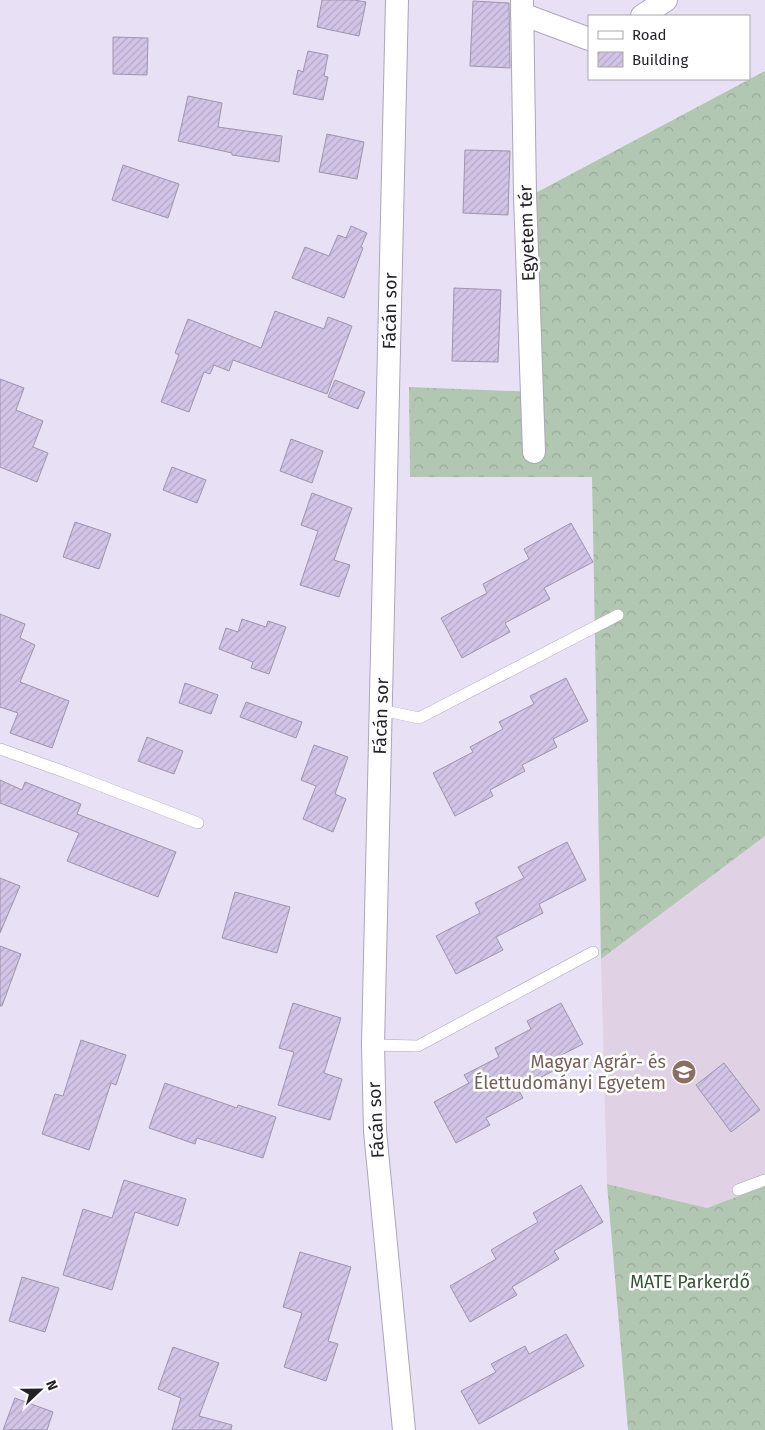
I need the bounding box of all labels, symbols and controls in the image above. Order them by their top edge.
legend [588,15,750,80]
text: Road [632,26,667,44]
text: Building [632,51,688,69]
street label: Egyetem tér [514,184,540,282]
street label: Fácán sor [378,272,402,350]
street label: Fácán sor [369,677,393,755]
place label: Magyar Agrár- és Élettudományi Egyetem [474,1051,666,1094]
school or university icon: Magyar Agrár- és Élettudományi Egyetem [671,1059,697,1085]
street label: Fácán sor [363,1081,389,1159]
park label: MATE Parkerdő [630,1271,750,1293]
north arrow [15,1365,65,1415]
text: N [42,1378,61,1393]

